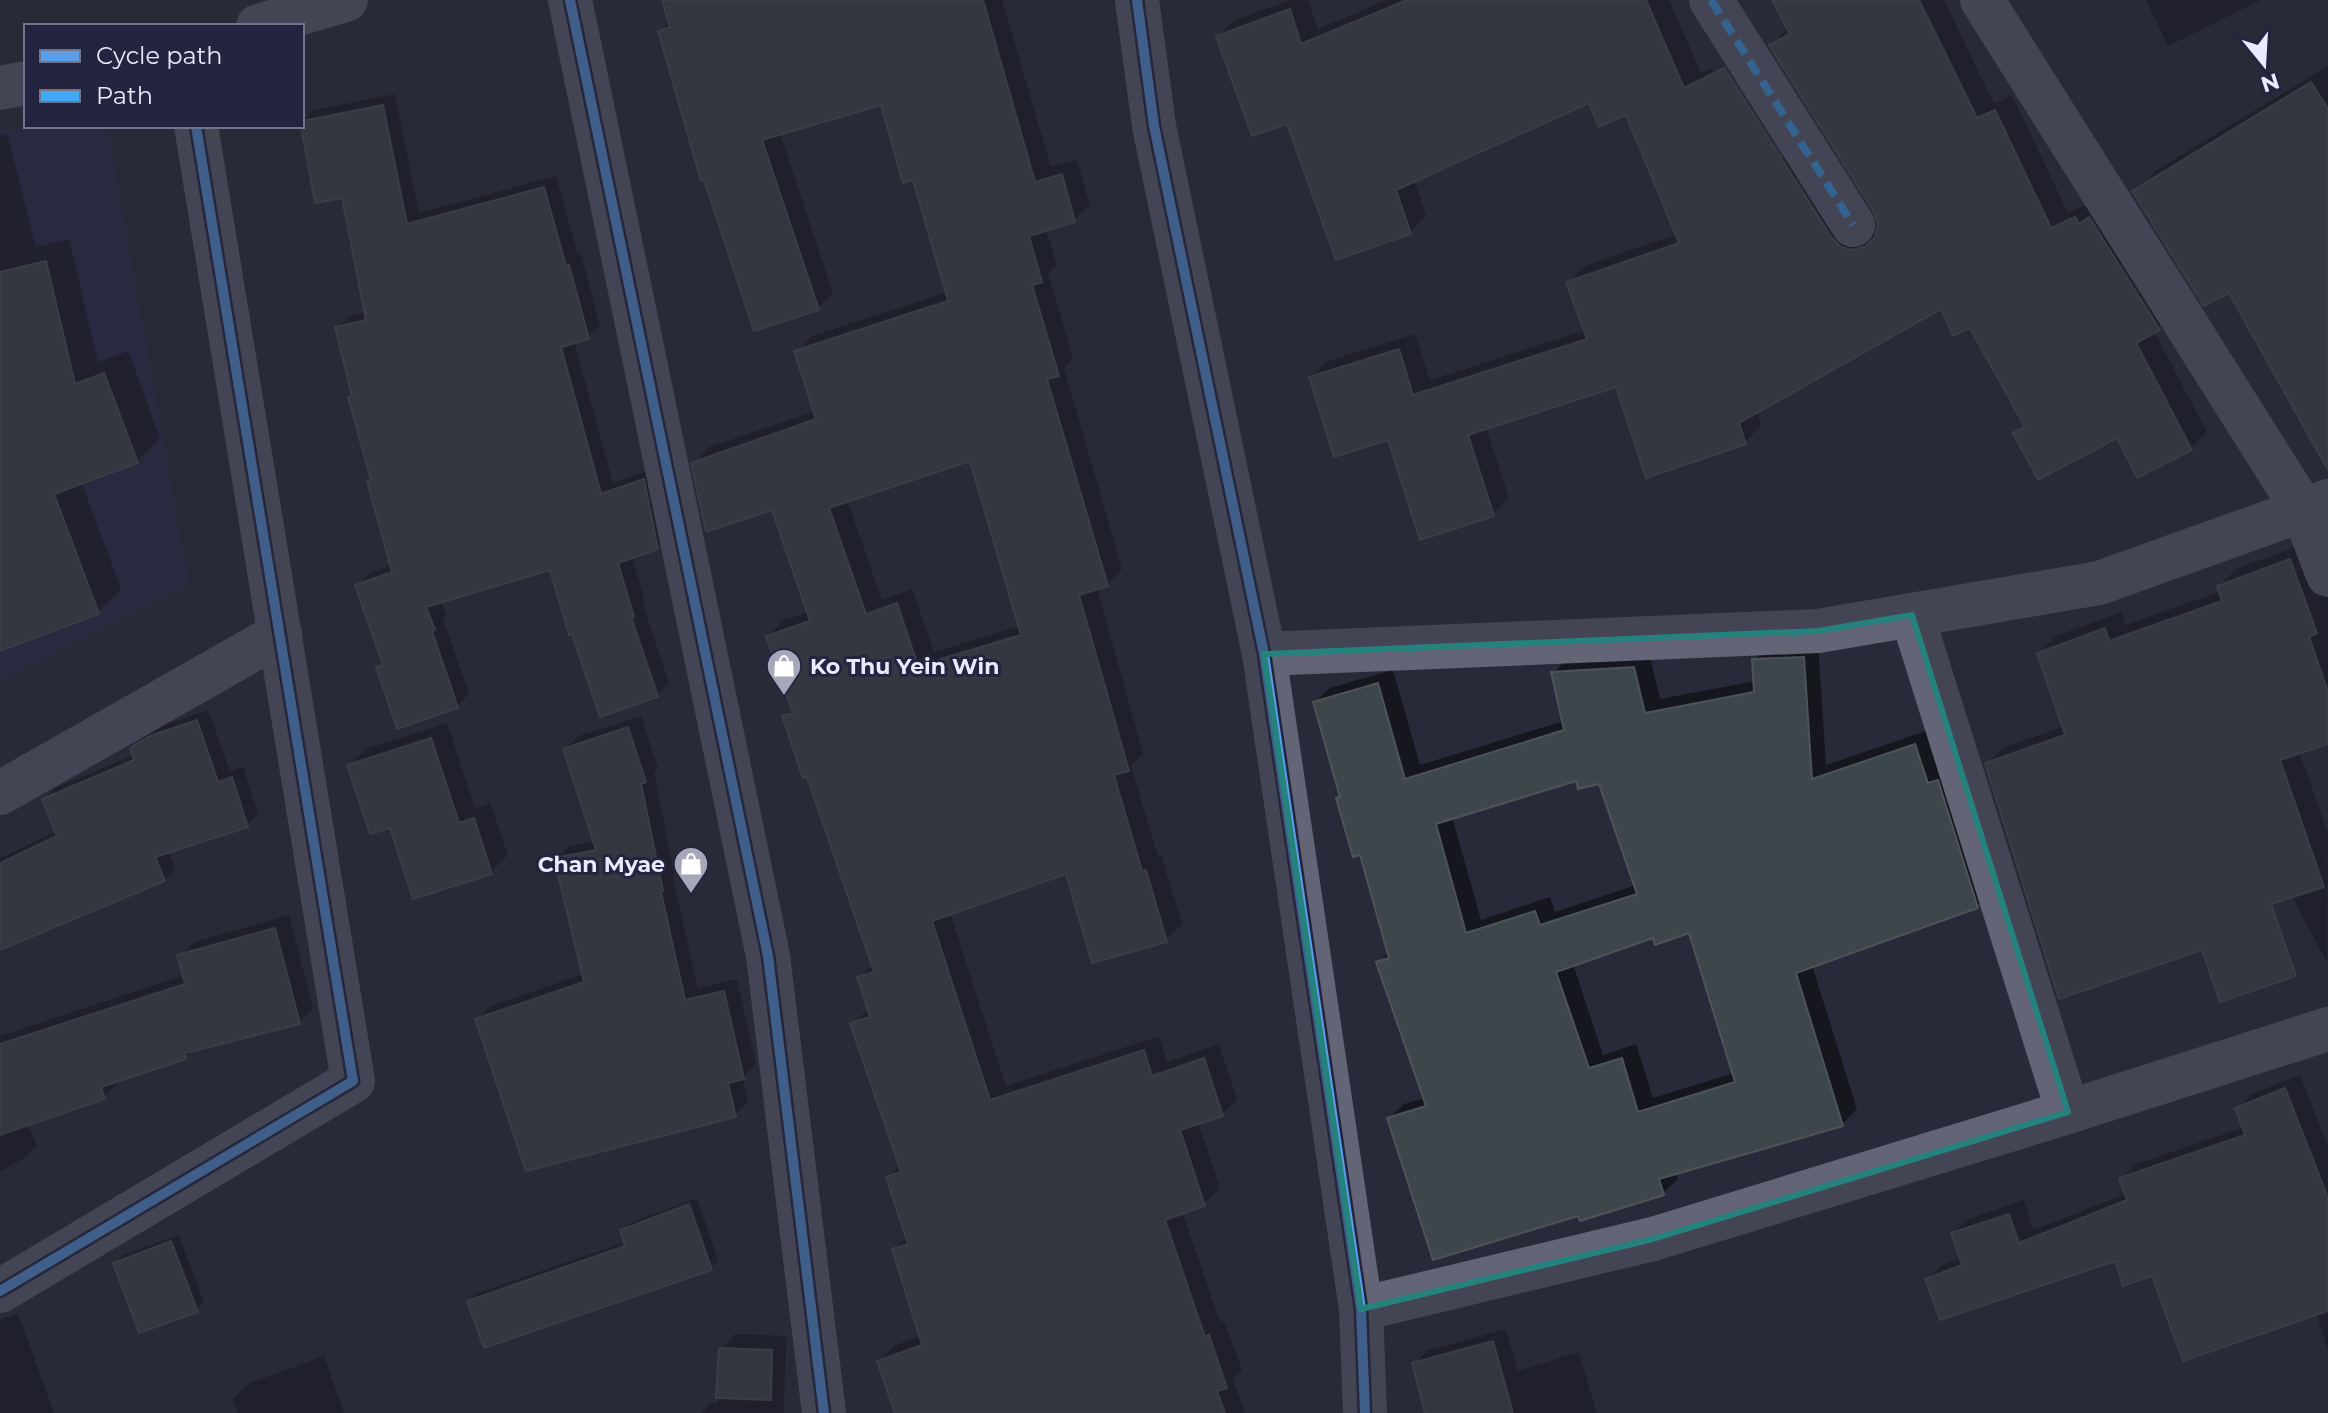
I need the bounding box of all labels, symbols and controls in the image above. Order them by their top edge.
legend [24,24,304,128]
north arrow [2224,24,2304,104]
text: Cycle path [96,41,223,70]
text: N [2257,67,2283,98]
text: Path [96,81,153,110]
shop icon: Ko Thu Yein Win [765,647,803,697]
place label: Ko Thu Yein Win [810,653,999,680]
shop icon: Chan Myae [672,845,710,895]
place label: Chan Myae [538,851,665,878]

